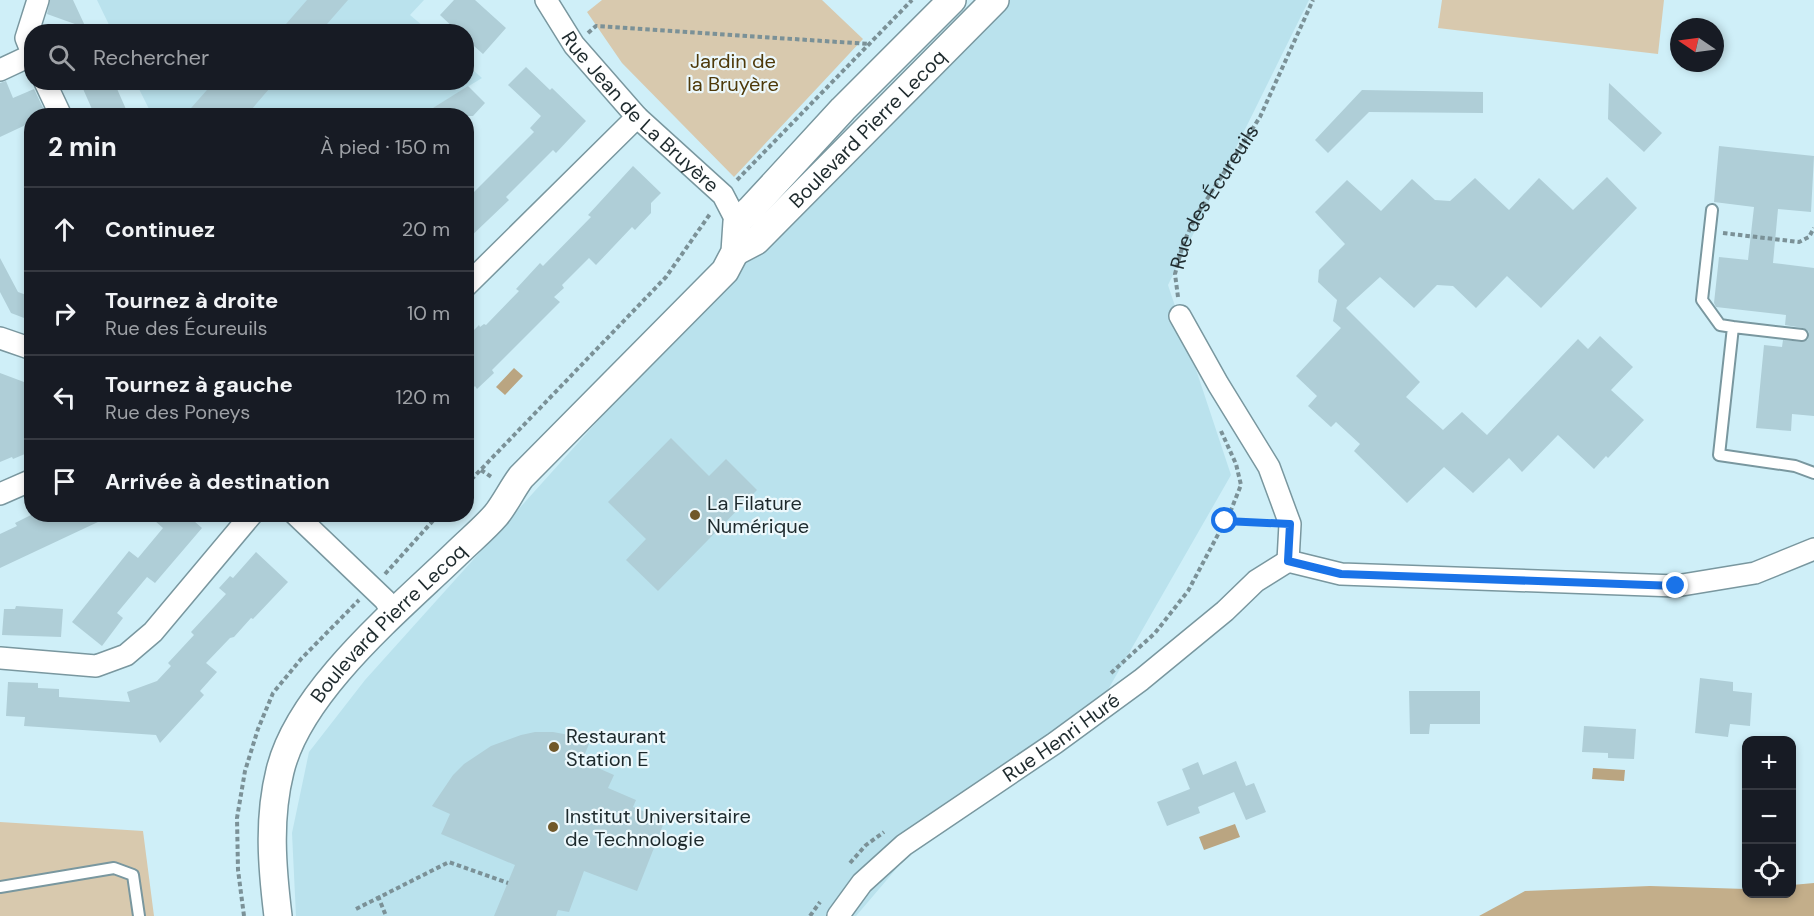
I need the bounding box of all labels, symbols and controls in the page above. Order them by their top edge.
north arrow [1670,18,1724,72]
search box [24,24,474,90]
street label: Rue Jean de La Bruyère [556,26,725,198]
icon: search [45,41,78,74]
text: Rechercher [93,43,209,72]
street label: Boulevard Pierre Lecoq [783,44,952,213]
park label: Jardin de la Bruyère [687,48,779,97]
street label: Rue des Écureuils [1164,120,1265,272]
text: 2 min [48,130,117,164]
text: À pied · 150 m [320,134,450,160]
icon: ahead [48,213,81,246]
text: Continuez [105,215,215,244]
text: 20 m [402,216,450,242]
text: Tournez à droite [105,286,278,315]
icon: right [48,297,81,330]
text: 10 m [407,300,450,326]
text: Rue des Écureuils [105,315,268,341]
text: Tournez à gauche [105,370,293,399]
icon: left [48,381,81,414]
text: 120 m [396,384,450,410]
text: Rue des Poneys [105,399,250,425]
icon: arrive [48,465,81,498]
text: Arrivée à destination [105,467,330,496]
place label: La Filature Numérique [707,490,809,539]
route start [1211,507,1237,533]
marker: La Filature Numérique [688,508,702,522]
street label: Boulevard Pierre Lecoq [305,538,472,708]
route end [1662,572,1688,598]
street label: Rue Henri Huré [998,687,1125,788]
place label: Restaurant Station E [566,723,666,772]
map controls [1742,736,1796,898]
button: + [1742,736,1796,790]
marker: Restaurant Station E [547,740,561,754]
button: − [1742,790,1796,844]
place label: Institut Universitaire de Technologie [565,803,751,852]
marker: Institut Universitaire de Technologie [546,820,560,834]
button: locate [1742,844,1796,898]

